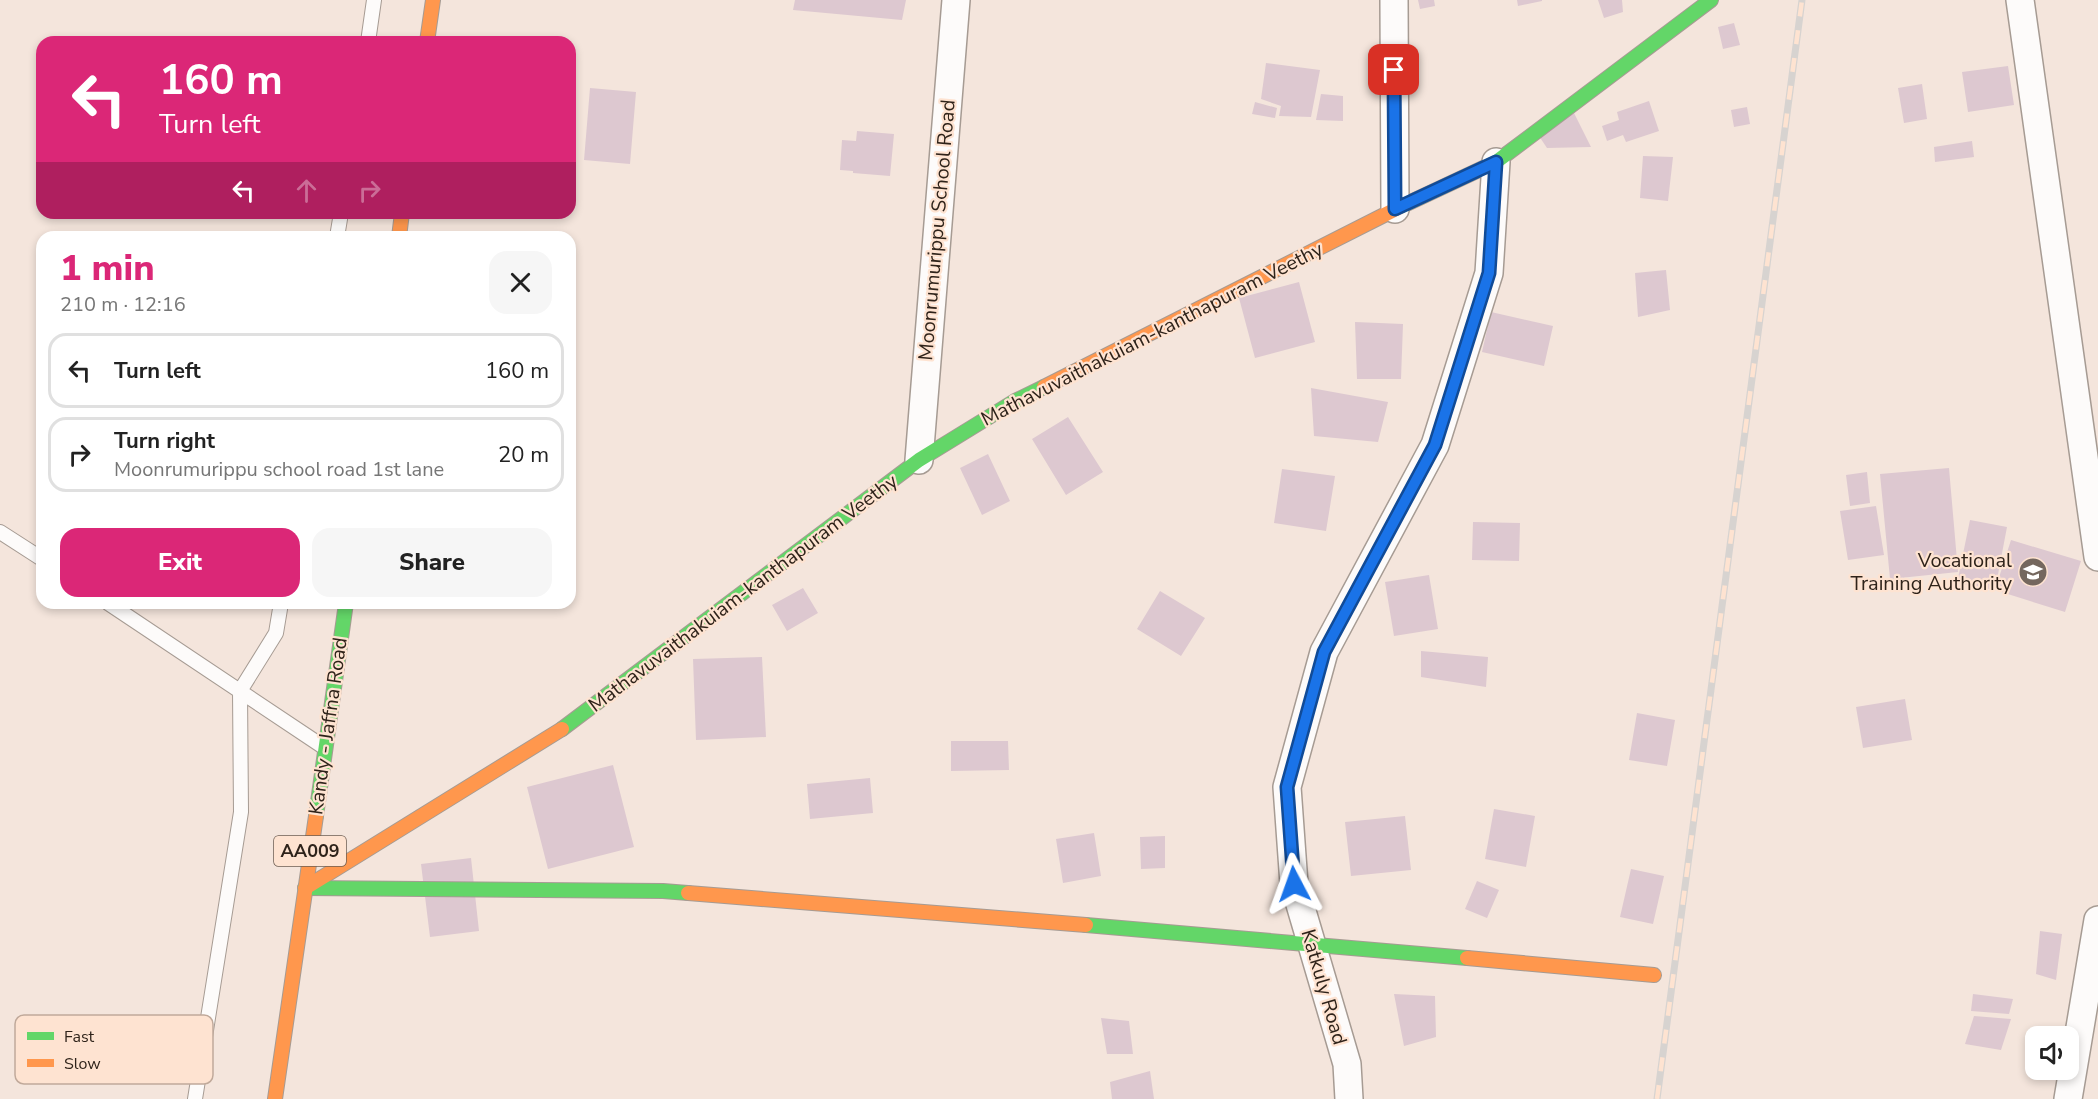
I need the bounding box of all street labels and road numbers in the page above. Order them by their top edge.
street label: Moonrumurippu School Road [912,98,962,362]
street label: Mathavuvaithakuiam-kanthapuram Veethy [976,235,1328,432]
street label: Mathavuvaithakuiam-kanthapuram Veethy [583,467,904,718]
street label: Kandy - Jaffna Road [302,636,354,816]
road number: AA009 [274,836,346,866]
street label: Katkuly Road [1295,926,1353,1048]

